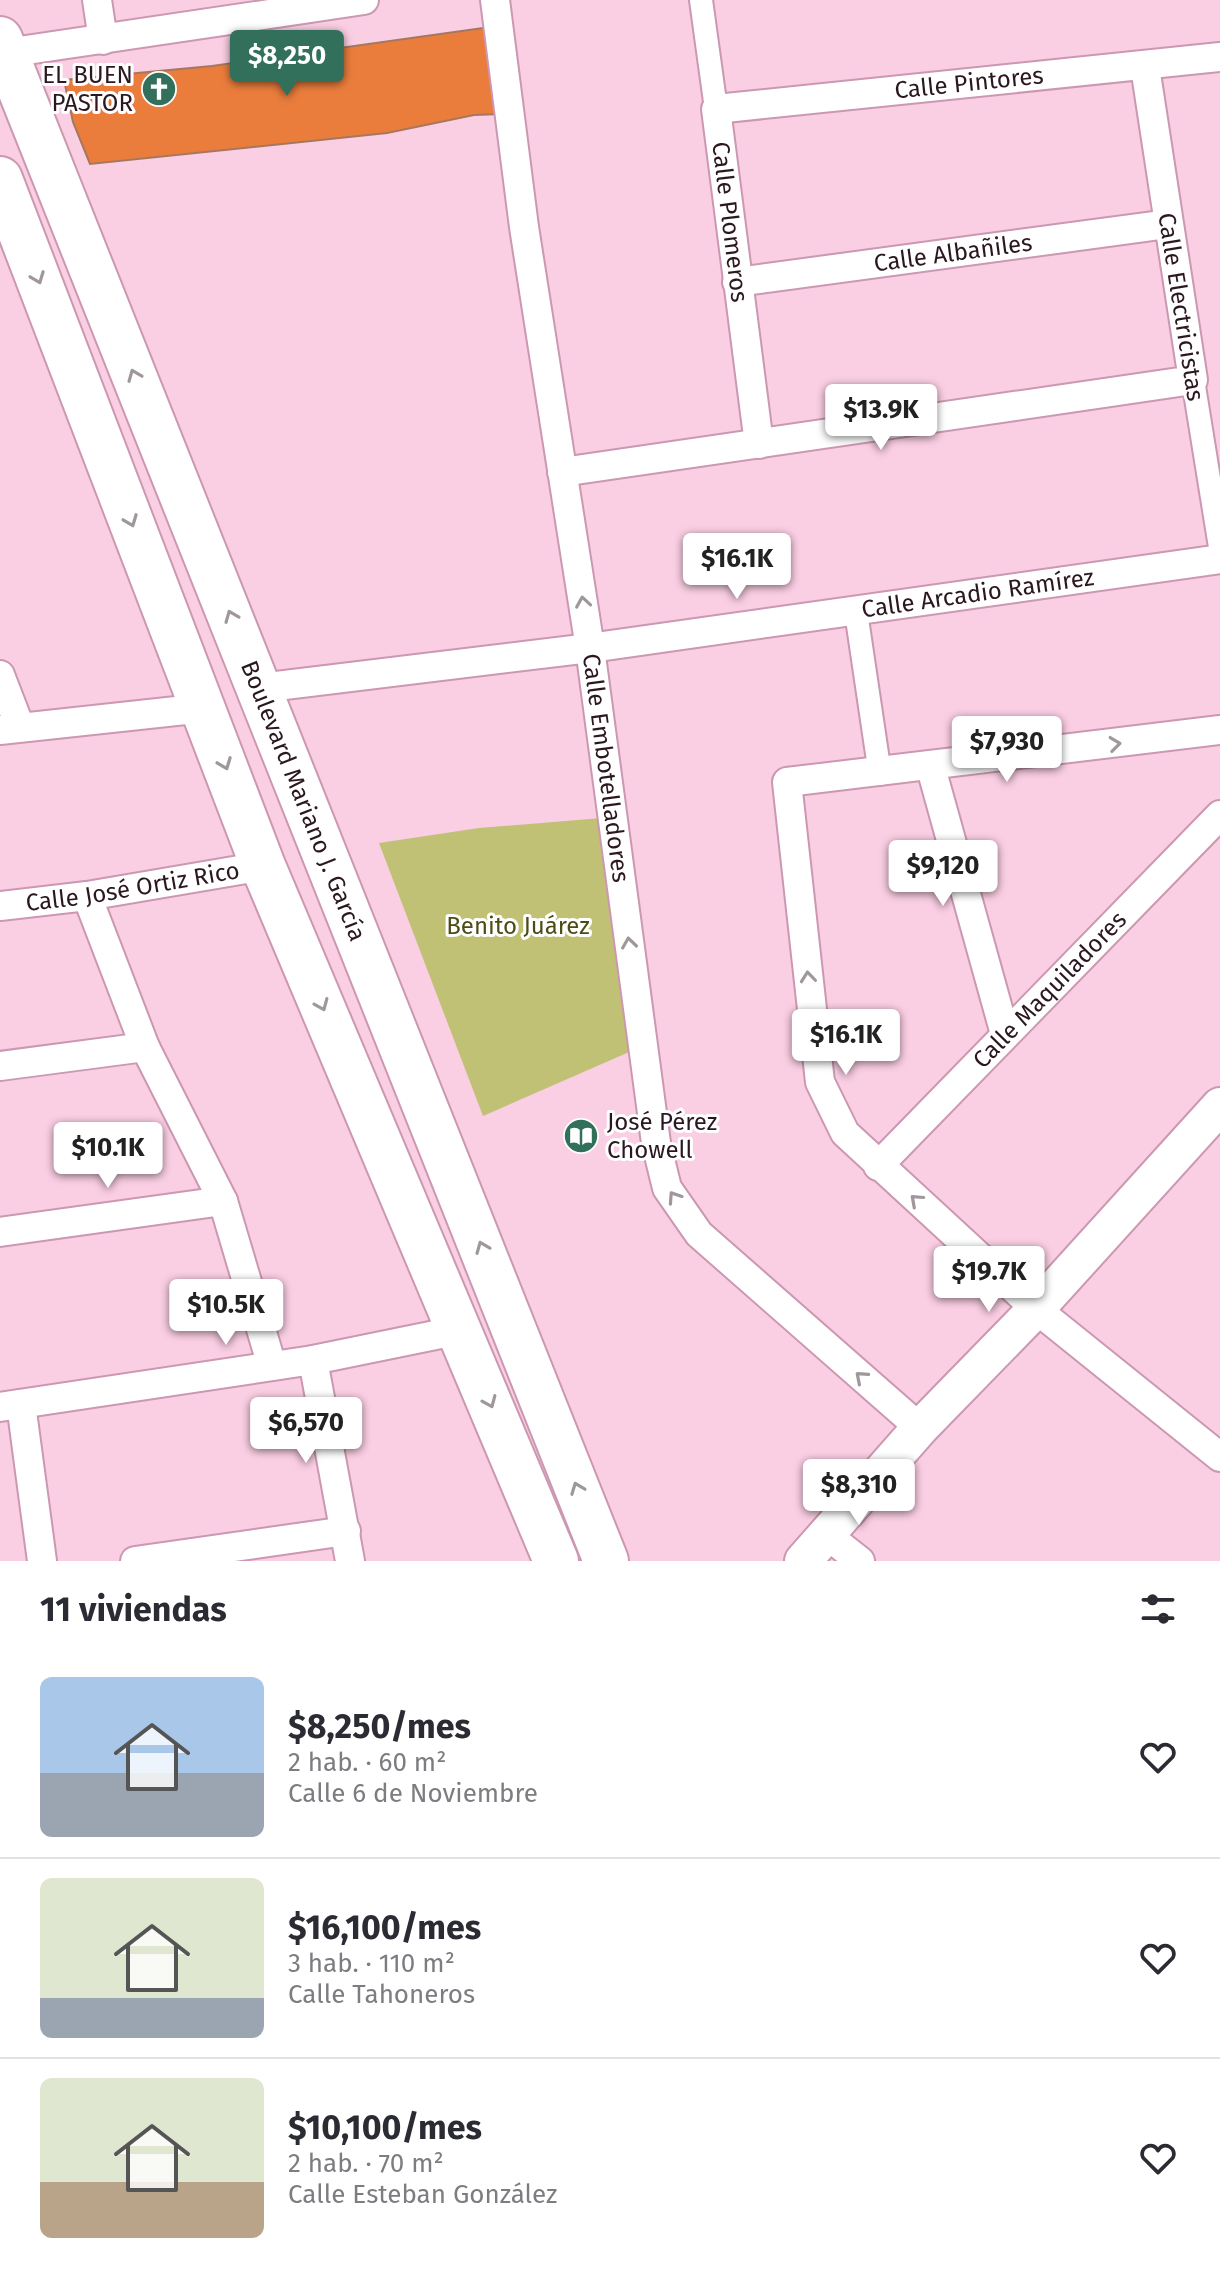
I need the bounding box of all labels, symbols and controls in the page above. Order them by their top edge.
pin: $8,250 [222,30,352,98]
text: $8,250 [248,40,326,71]
place label: EL BUEN PASTOR [42,61,133,117]
street label: Calle Pintores [893,61,1045,105]
church icon: EL BUEN PASTOR [140,70,178,108]
street label: Calle Plomeros [706,140,754,304]
street label: Calle Electricistas [1152,211,1210,403]
street label: Calle Albañiles [872,228,1034,277]
one-way arrow [28,270,45,284]
one-way arrow [127,369,143,383]
pin: $13.9K [816,384,946,452]
text: $13.9K [843,394,919,425]
one-way arrow [121,513,138,527]
pin: $16.1K [672,533,802,601]
text: $16.1K [701,543,773,574]
street label: Calle Arcadio Ramírez [860,563,1096,623]
one-way arrow [575,595,592,609]
one-way arrow [224,610,241,624]
street label: Calle Embotelladores [577,652,635,884]
street label: Boulevard Mariano J. García [235,657,372,945]
pin: $7,930 [942,716,1072,784]
text: $7,930 [970,726,1044,757]
one-way arrow [1108,736,1122,753]
one-way arrow [215,756,231,770]
pin: $9,120 [878,840,1008,908]
text: $9,120 [907,850,979,881]
street label: Calle José Ortiz Rico [24,856,242,917]
street label: Calle Maquiladores [967,906,1132,1074]
park label: Benito Juárez [446,912,590,940]
one-way arrow [621,936,638,950]
one-way arrow [800,970,817,983]
one-way arrow [312,997,328,1011]
pin: $16.1K [781,1009,911,1077]
text: $16.1K [810,1019,882,1050]
place label: José Pérez Chowell [607,1108,717,1164]
library icon: José Pérez Chowell [562,1117,600,1155]
pin: $10.1K [43,1122,173,1190]
text: $10.1K [72,1132,144,1163]
one-way arrow [669,1192,684,1206]
one-way arrow [911,1195,925,1209]
one-way arrow [475,1241,492,1255]
pin: $19.7K [924,1246,1054,1314]
text: $19.7K [952,1256,1026,1287]
pin: $10.5K [161,1279,291,1347]
text: $10.5K [187,1289,265,1320]
one-way arrow [856,1372,871,1386]
one-way arrow [481,1394,497,1408]
pin: $6,570 [241,1397,371,1465]
text: $6,570 [268,1407,344,1438]
pin: $8,310 [794,1459,924,1527]
text: $8,310 [821,1469,897,1500]
one-way arrow [571,1482,587,1496]
icon: filters [1136,1587,1180,1631]
text: 11 viviendas [40,1589,227,1630]
text: $8,250/mes [288,1706,471,1747]
icon: home [104,1709,200,1805]
icon: heart [1136,1735,1180,1779]
text: 2 hab. · 60 m² [288,1747,446,1778]
text: Calle 6 de Noviembre [288,1778,538,1809]
text: $16,100/mes [288,1907,481,1948]
icon: home [104,1910,200,2006]
icon: heart [1136,1936,1180,1980]
text: 3 hab. · 110 m² [288,1948,455,1979]
text: Calle Tahoneros [288,1979,475,2010]
text: $10,100/mes [288,2107,482,2148]
icon: home [104,2110,200,2206]
icon: heart [1136,2136,1180,2180]
text: 2 hab. · 70 m² [288,2148,444,2179]
text: Calle Esteban González [288,2179,557,2210]

